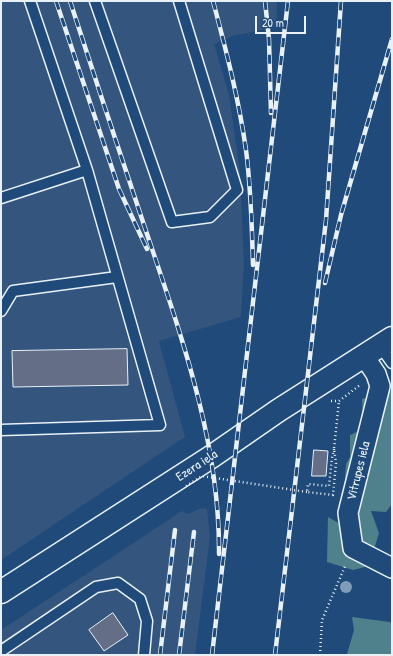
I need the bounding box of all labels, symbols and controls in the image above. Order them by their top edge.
scale bar [257,8,308,34]
text: 20 m [262,14,284,31]
street label: Vitrupes iela [344,440,374,502]
street label: Ezera iela [173,447,221,485]

